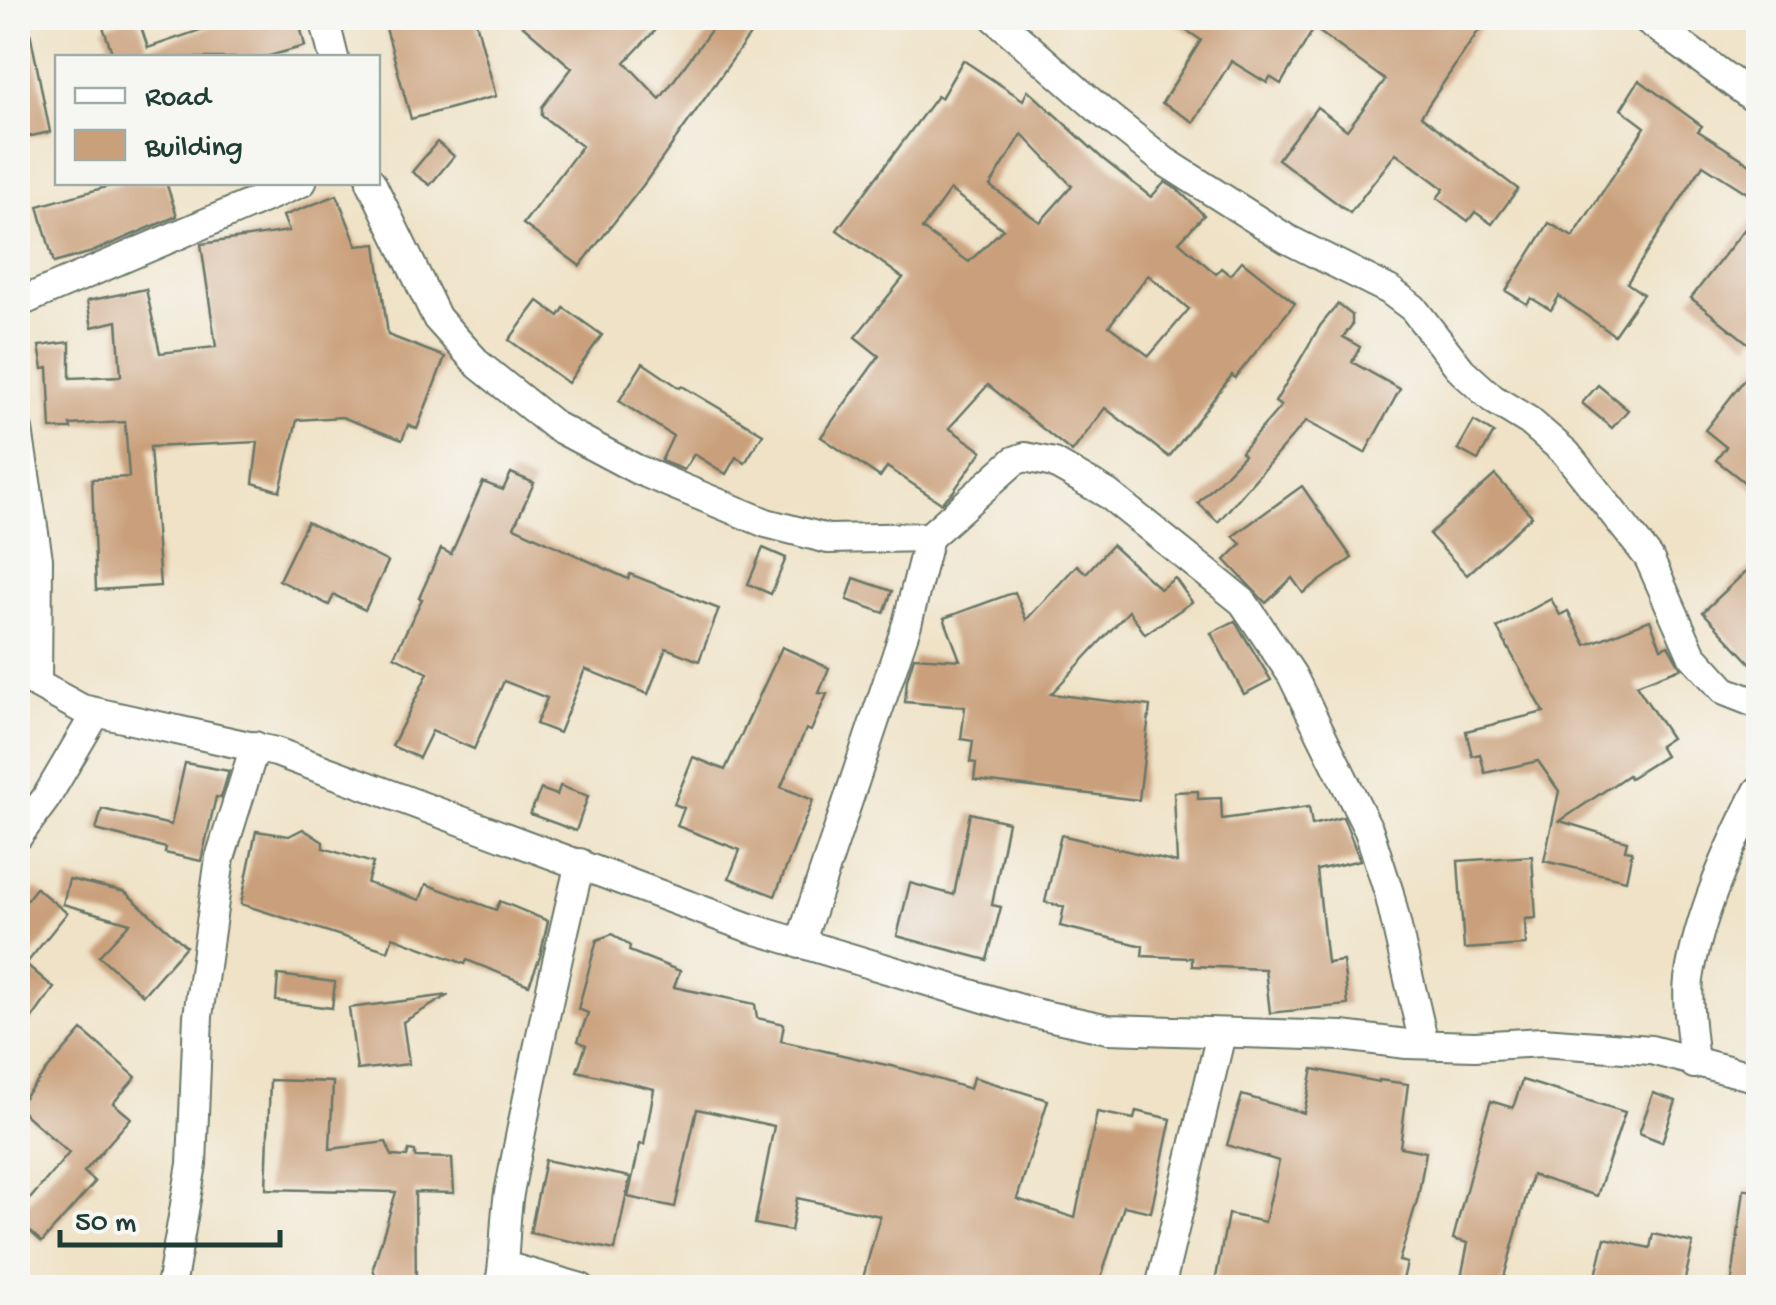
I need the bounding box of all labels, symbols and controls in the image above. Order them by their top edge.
legend [55,55,380,185]
text: Road [145,82,213,117]
text: Building [144,132,243,167]
scale bar [60,1185,280,1247]
text: 50 m [75,1207,136,1242]

